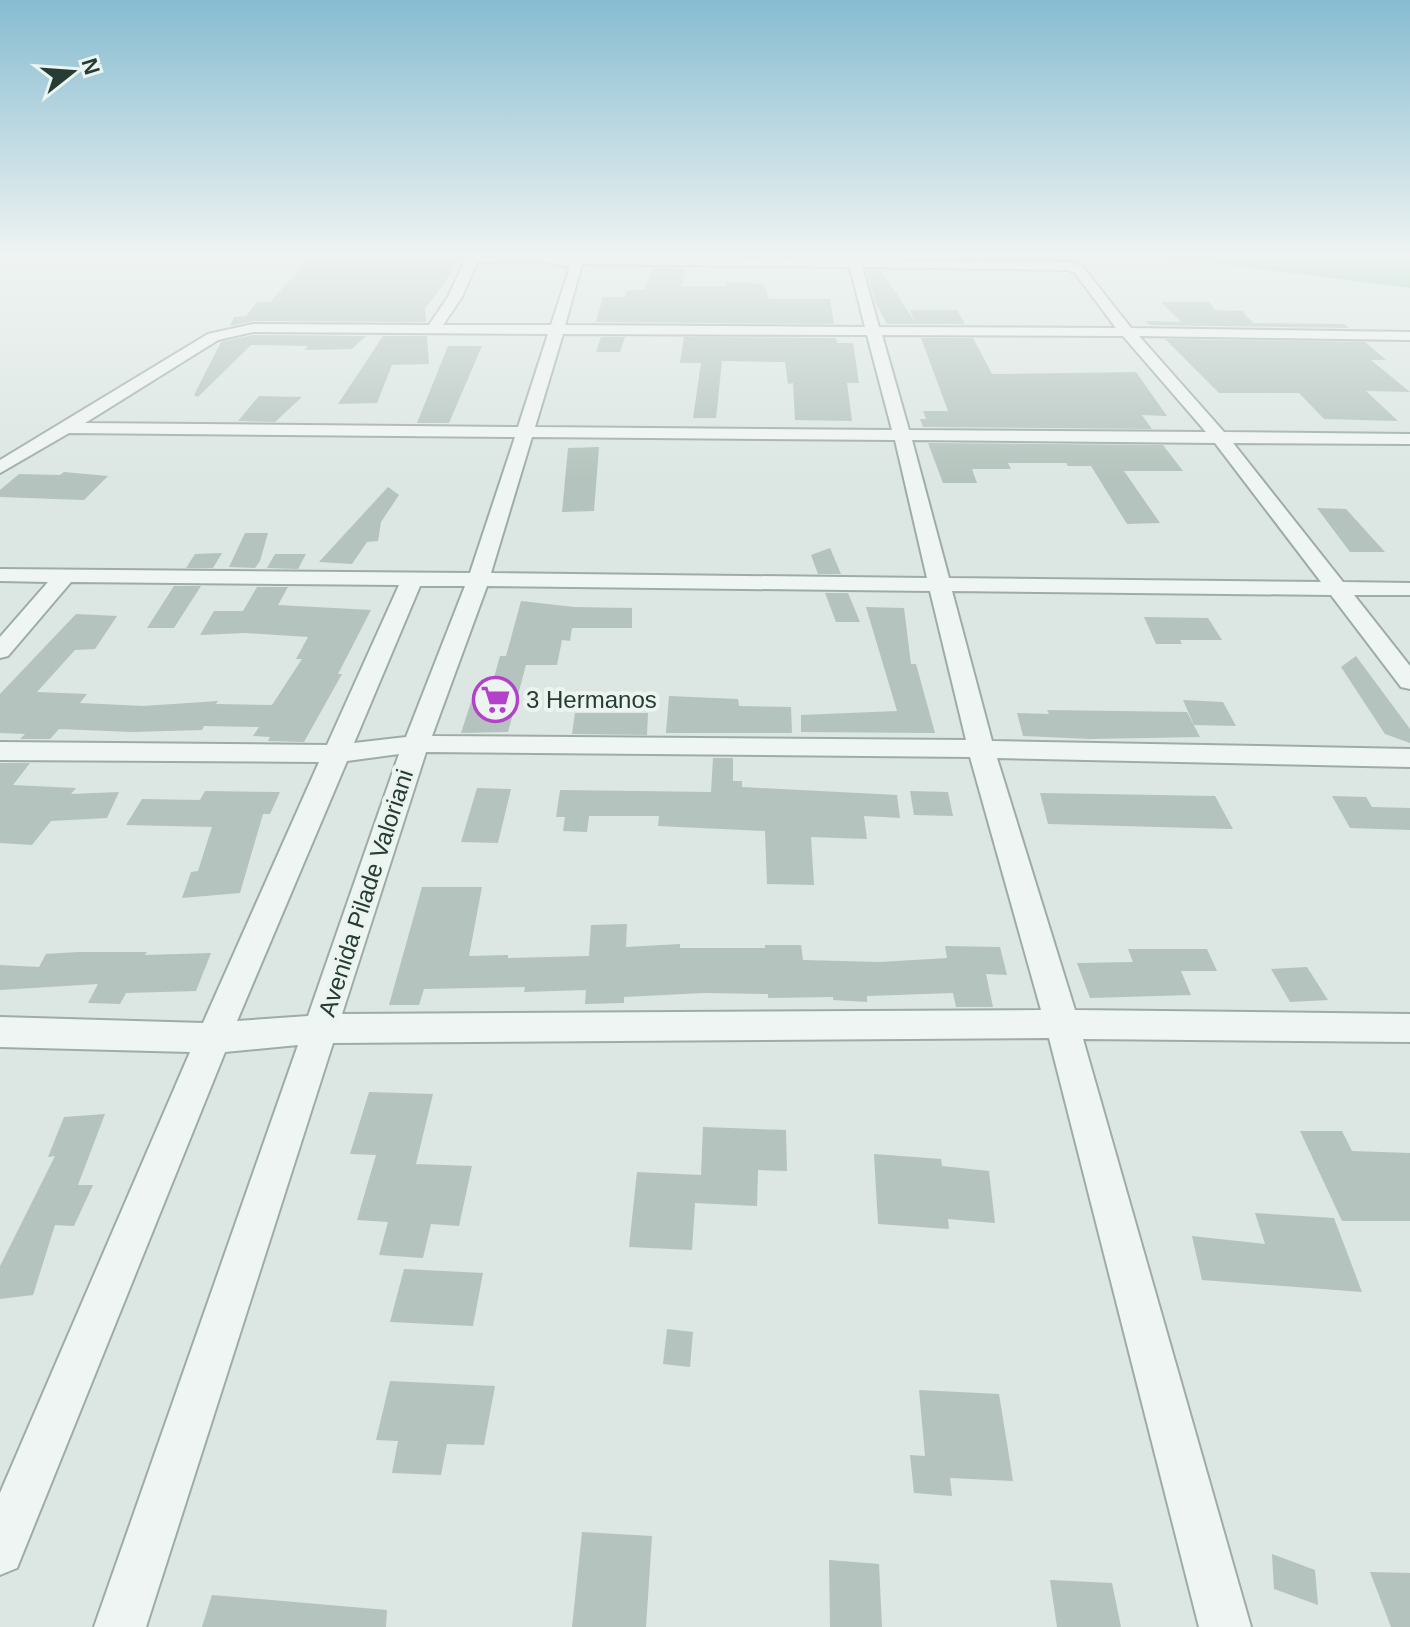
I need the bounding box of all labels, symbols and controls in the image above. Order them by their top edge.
north arrow [32,32,112,112]
text: N [76,55,105,78]
supermarket icon: 3 Hermanos [471,676,519,724]
place label: 3 Hermanos [526,686,657,713]
street label: Avenida Pilade Valoriani [313,766,418,1020]

